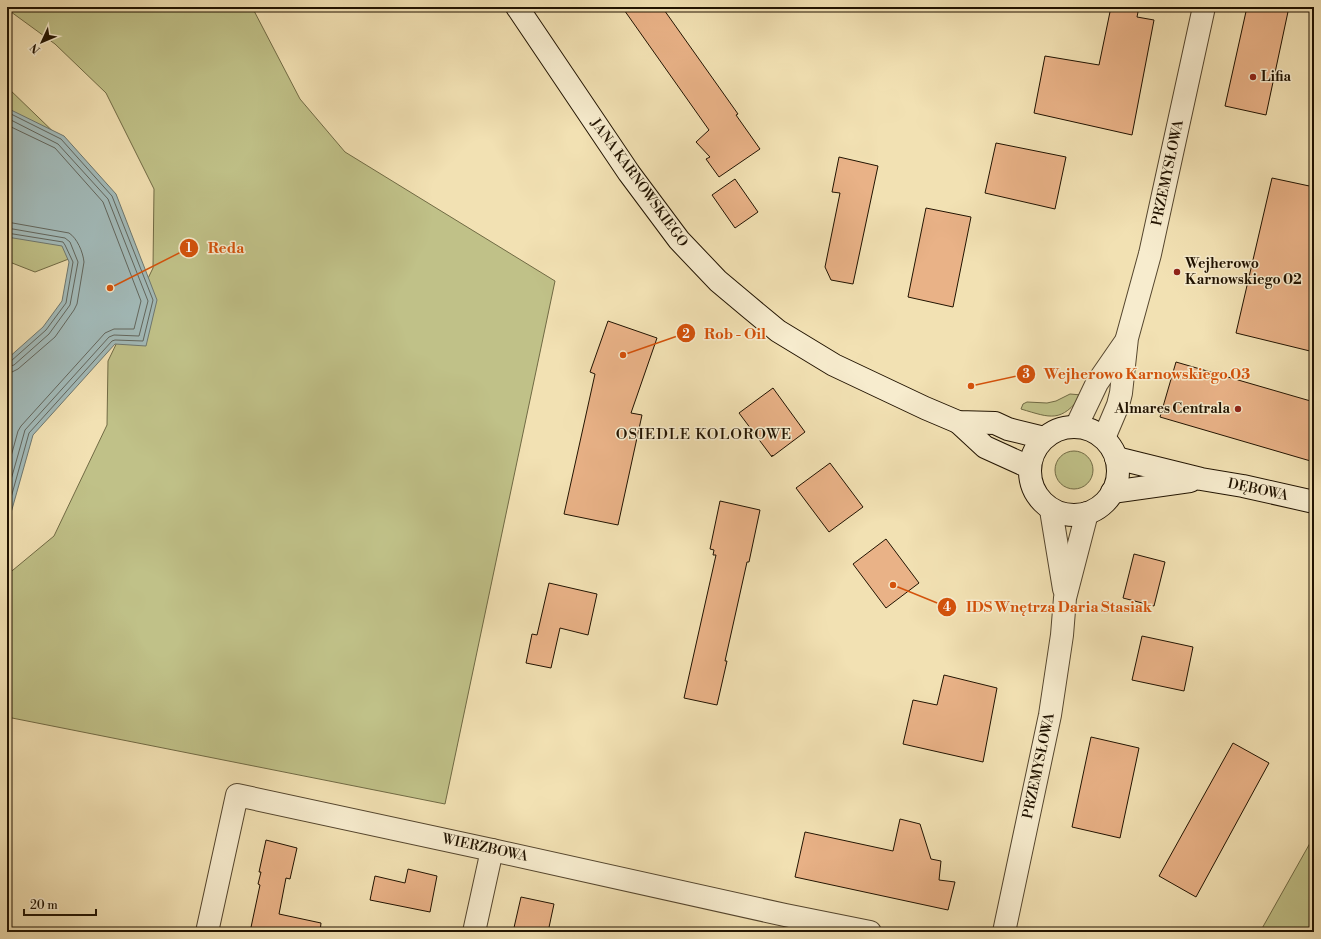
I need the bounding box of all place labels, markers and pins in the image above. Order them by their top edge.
place label: Lifia [1261,68,1292,86]
marker: Lifia [1248,72,1258,82]
callout: Reda [179,235,252,262]
place label: Wejherowo Karnowskiego 02 [1184,255,1302,289]
marker: Wejherowo Karnowskiego 02 [1172,267,1182,277]
callout: Rob - Oil [676,320,774,347]
callout: Wejherowo Karnowskiego 03 [1016,360,1258,387]
place label: Almares Centrala [1114,400,1230,418]
marker: Almares Centrala [1233,404,1243,414]
callout: IDS Wnętrza Daria Stasiak [937,594,1160,621]

